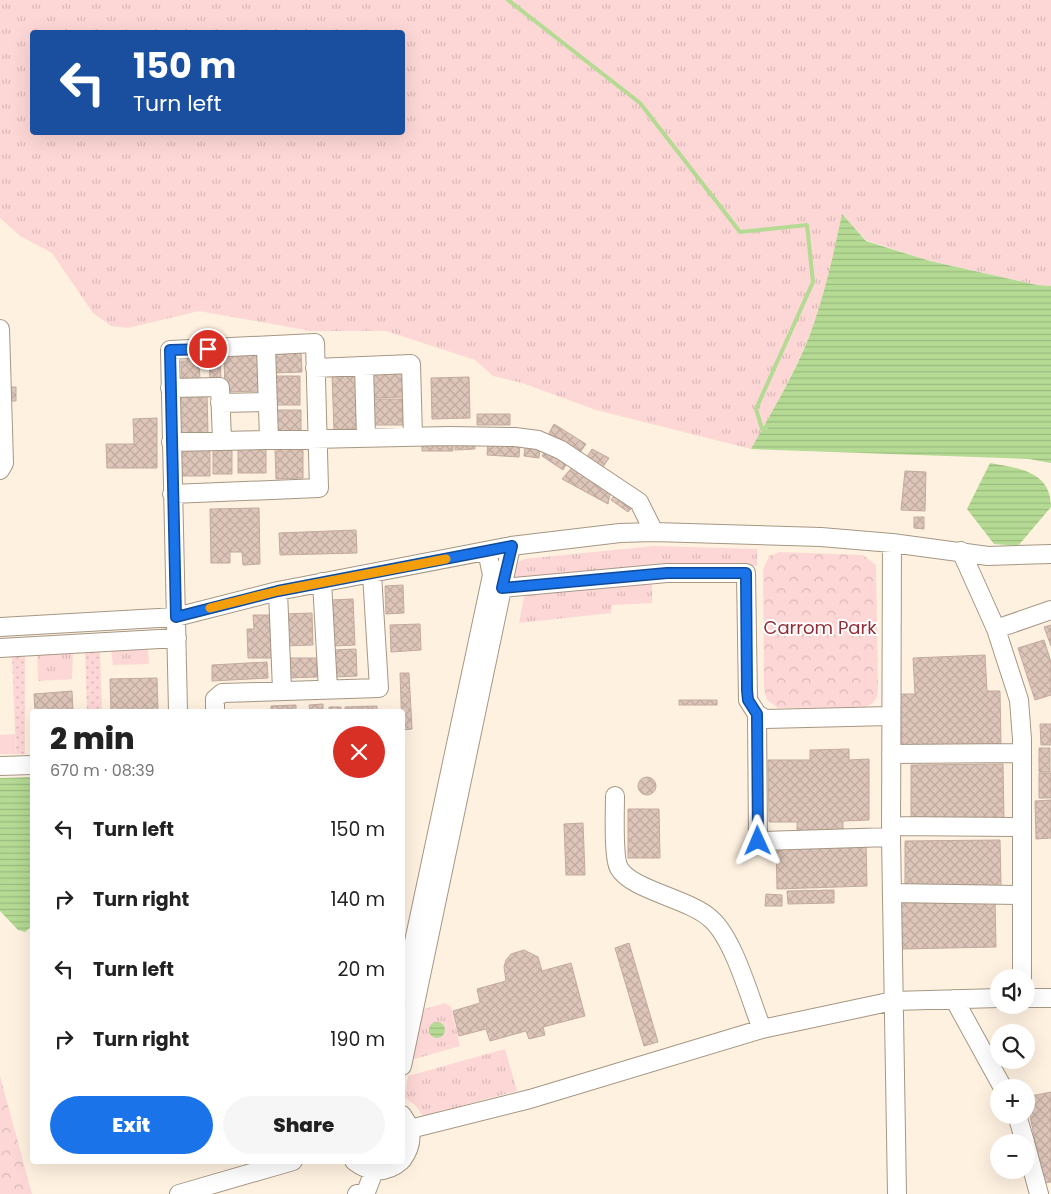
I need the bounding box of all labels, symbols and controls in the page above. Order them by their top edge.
text: 150 m [133,41,236,90]
icon: left [50,50,115,115]
text: Turn left [133,88,221,119]
pin [187,328,229,370]
icon: arrive [194,335,222,363]
park label: Carrom Park [764,615,877,640]
text: 2 min [50,717,135,760]
button: close [333,726,385,778]
text: 670 m · 08:39 [50,759,155,782]
position arrow [731,814,783,866]
icon: left [50,815,78,843]
text: Turn left [93,816,174,843]
text: 150 m [330,816,385,843]
icon: right [50,885,78,913]
text: Turn right [93,886,189,913]
text: 140 m [330,886,385,913]
icon: left [50,955,78,983]
text: Turn left [93,956,174,983]
text: 20 m [337,956,385,983]
map controls [990,969,1035,1179]
button: sound [990,969,1035,1014]
button: search [990,1024,1035,1069]
icon: right [50,1025,78,1053]
text: Turn right [93,1026,189,1053]
text: 190 m [330,1026,385,1053]
button: + [990,1079,1035,1124]
button: Exit [50,1096,213,1154]
button: Share [223,1096,385,1154]
button: − [990,1134,1035,1179]

